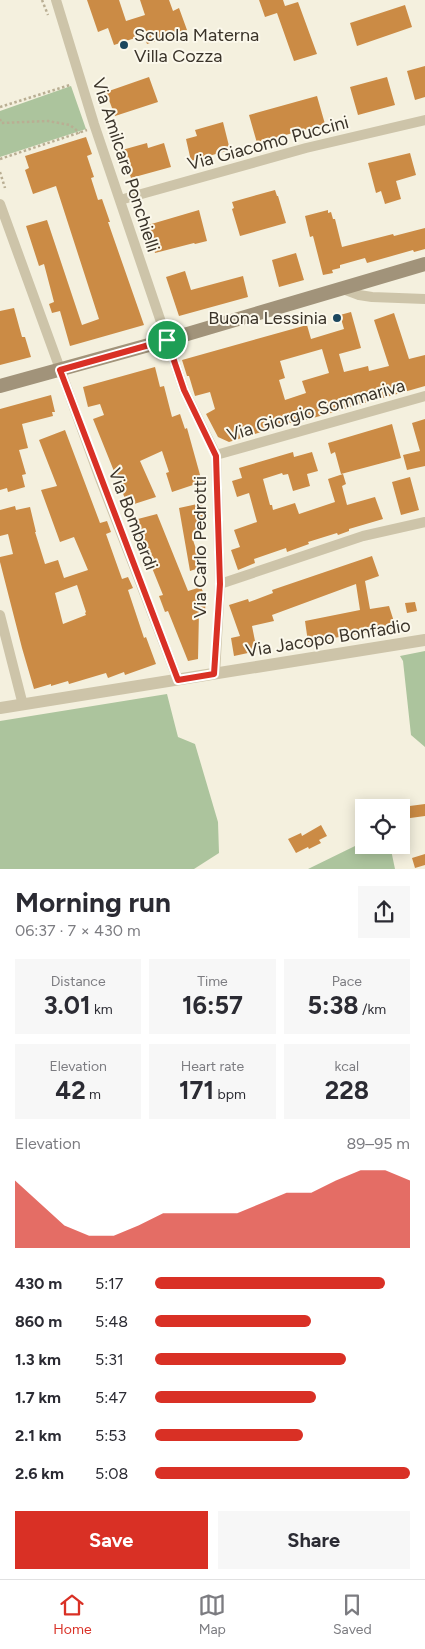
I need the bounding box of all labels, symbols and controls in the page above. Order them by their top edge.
place label: Scuola Materna Villa Cozza [134,24,259,67]
marker: Scuola Materna Villa Cozza [118,39,130,51]
street label: Via Amilcare Ponchielli [87,75,165,255]
street label: Via Giacomo Puccini [185,111,351,175]
place label: Buona Lessinia [208,307,327,329]
marker: Buona Lessinia [331,312,343,324]
pin [146,319,188,361]
icon: arrive [153,326,181,354]
street label: Via Giorgio Sommariva [224,374,408,446]
street label: Via Bombardi [103,465,163,573]
street label: Via Carlo Pedrotti [189,476,211,618]
street label: Via Jacopo Bonfadio [244,614,412,662]
map controls [355,799,410,854]
button: locate [355,799,410,854]
text: Morning run [15,885,171,919]
button: share [358,886,410,938]
text: 06:37 · 7 × 430 m [15,921,141,940]
text: Distance [51,973,106,990]
text: Time [197,973,228,990]
text: Pace [332,973,362,990]
text: 3.01 [44,990,91,1020]
text: 16:57 [182,990,243,1020]
text: 5:38 [307,990,359,1020]
text: km [91,1001,113,1018]
text: /km [359,1001,386,1018]
text: Elevation [49,1058,107,1075]
text: Heart rate [181,1058,244,1075]
text: kcal [335,1058,359,1075]
text: 42 [55,1075,86,1105]
text: 171 [179,1075,214,1105]
text: 228 [325,1075,369,1105]
text: m [86,1086,101,1103]
text: bpm [214,1086,246,1103]
text: Elevation [15,1134,81,1153]
text: 89–95 m [346,1134,410,1153]
text: 430 m [15,1274,62,1293]
text: 5:17 [95,1274,123,1293]
text: 860 m [15,1312,62,1331]
text: 5:48 [95,1312,128,1331]
text: 1.3 km [15,1350,61,1369]
text: 5:31 [95,1350,124,1369]
text: 1.7 km [15,1388,61,1407]
text: 5:47 [95,1388,127,1407]
text: 2.1 km [15,1426,61,1445]
text: 5:53 [95,1426,126,1445]
text: 2.6 km [15,1464,64,1483]
text: 5:08 [95,1464,128,1483]
button: Save [15,1511,208,1569]
button: Share [218,1511,410,1569]
tab: Home [53,1591,92,1638]
tab: Map [198,1591,226,1638]
tab: Saved [333,1591,372,1638]

